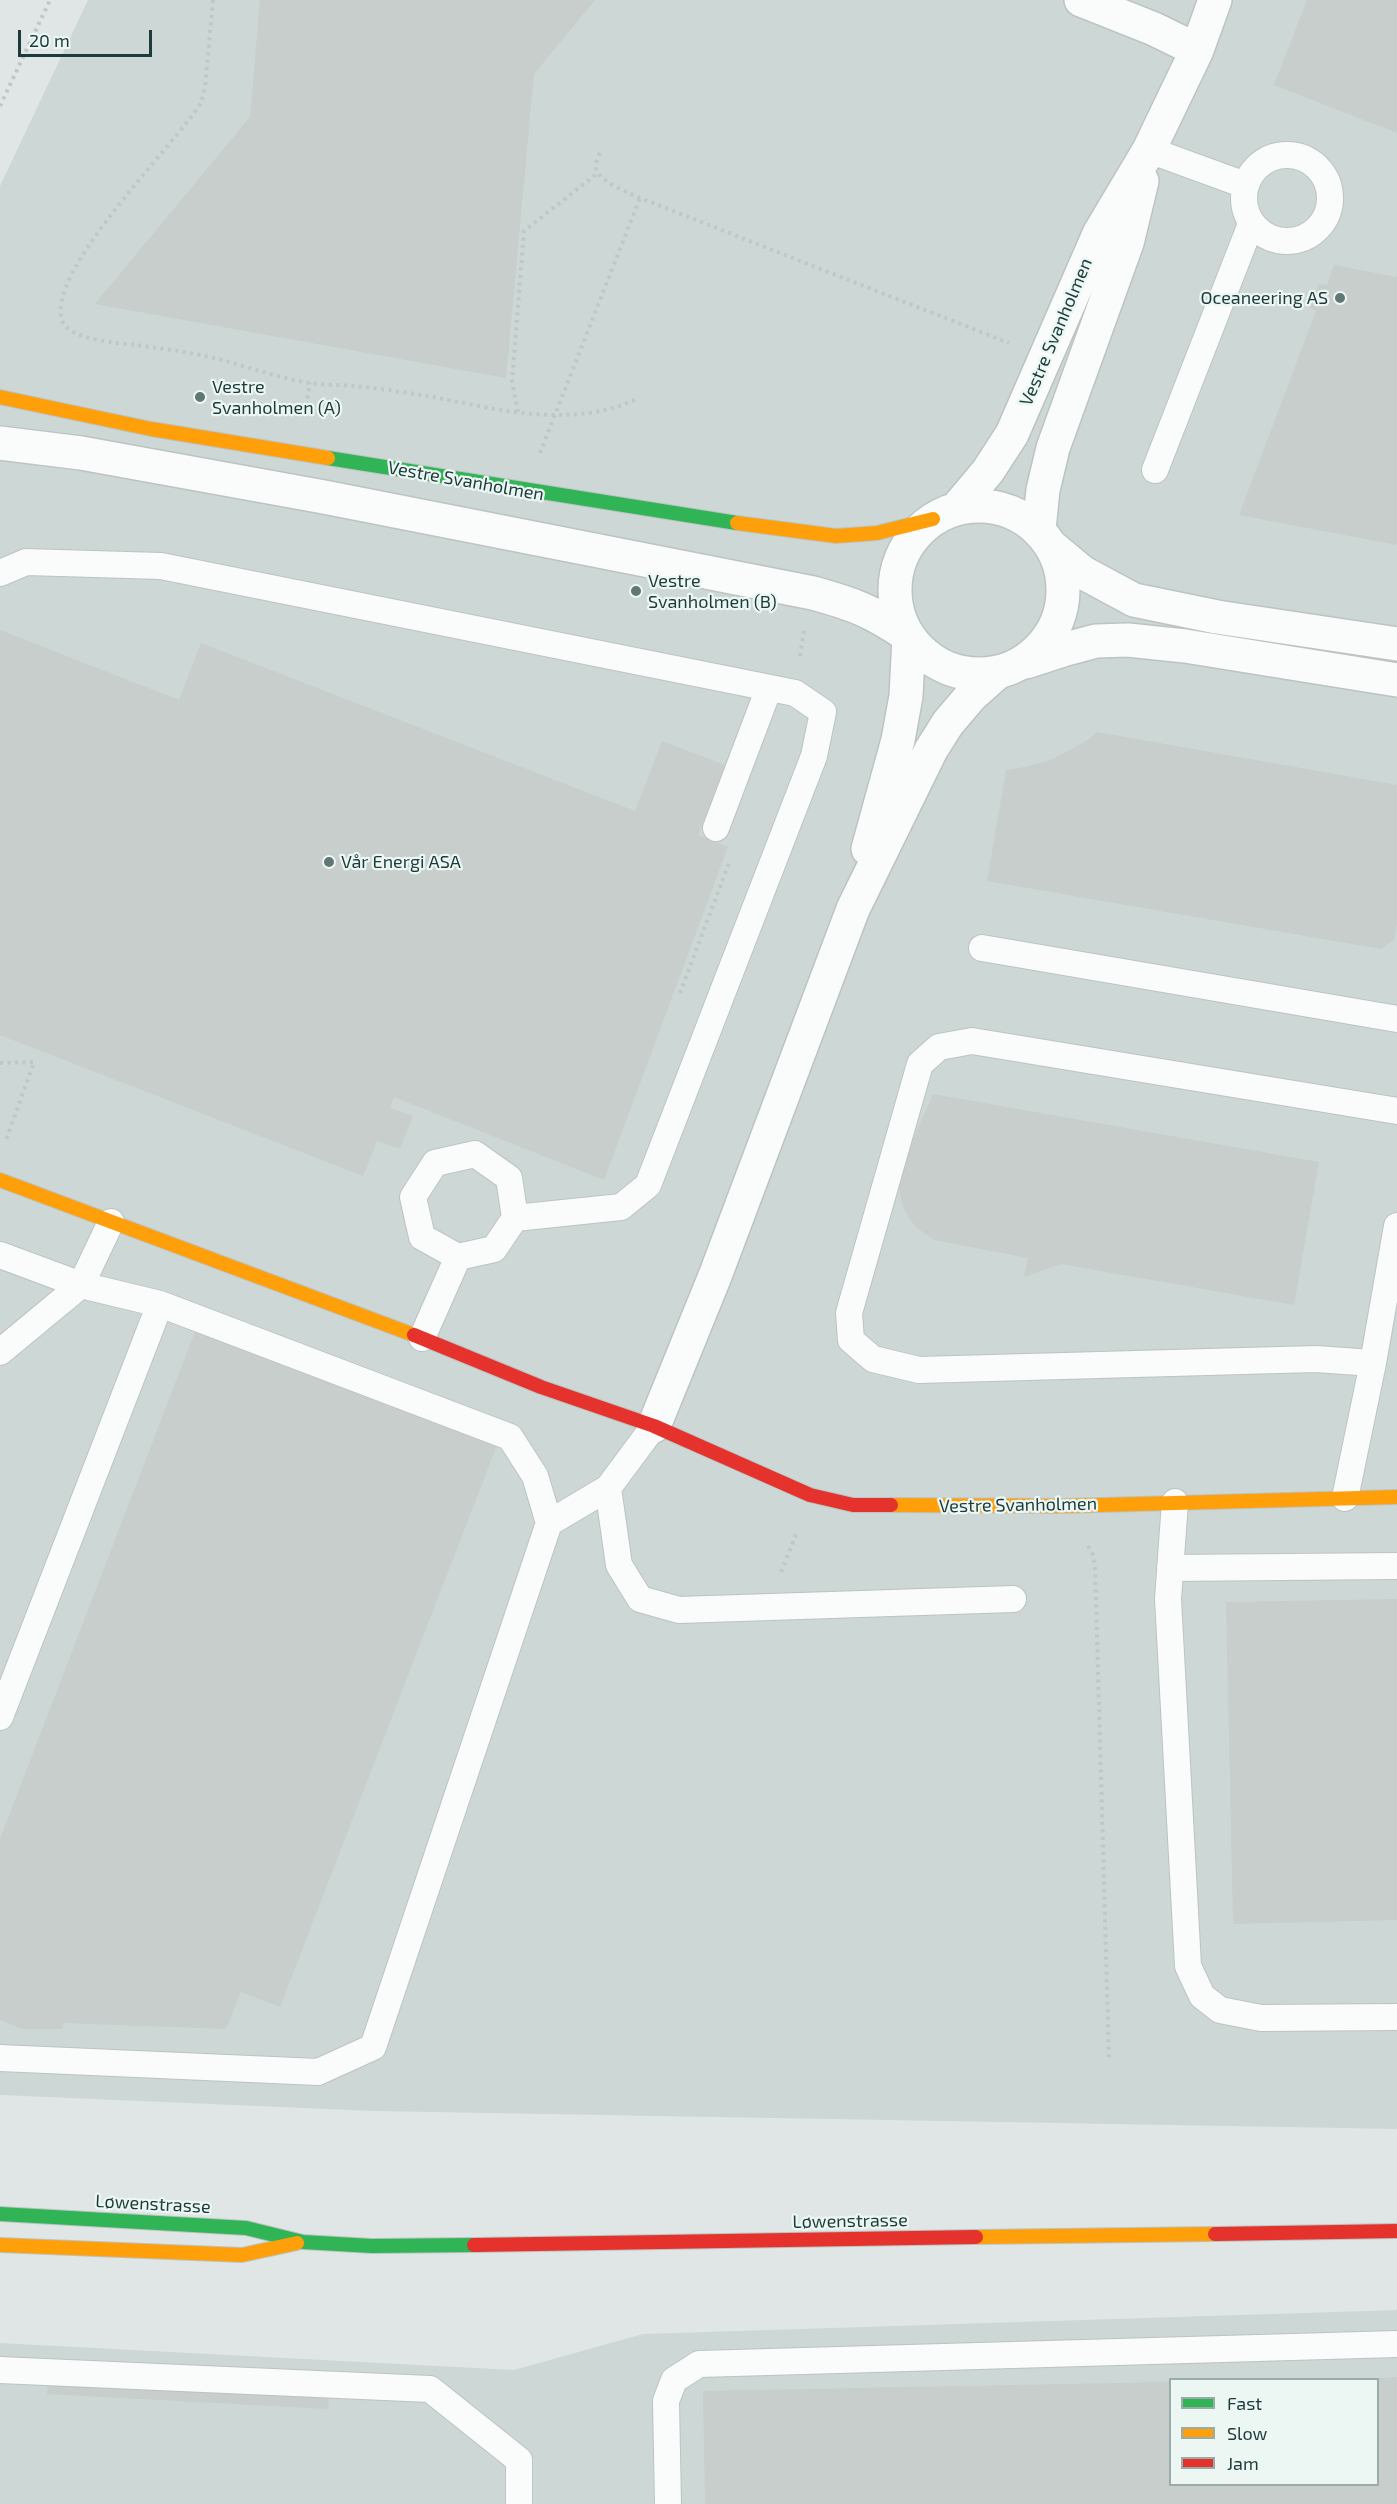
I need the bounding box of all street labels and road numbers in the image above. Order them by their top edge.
street label: Vestre Svanholmen [1015,255,1097,409]
street label: Vestre Svanholmen [386,457,546,505]
street label: Vestre Svanholmen [939,1493,1097,1517]
street label: Løwenstrasse [95,2190,211,2218]
street label: Løwenstrasse [792,2209,908,2233]

